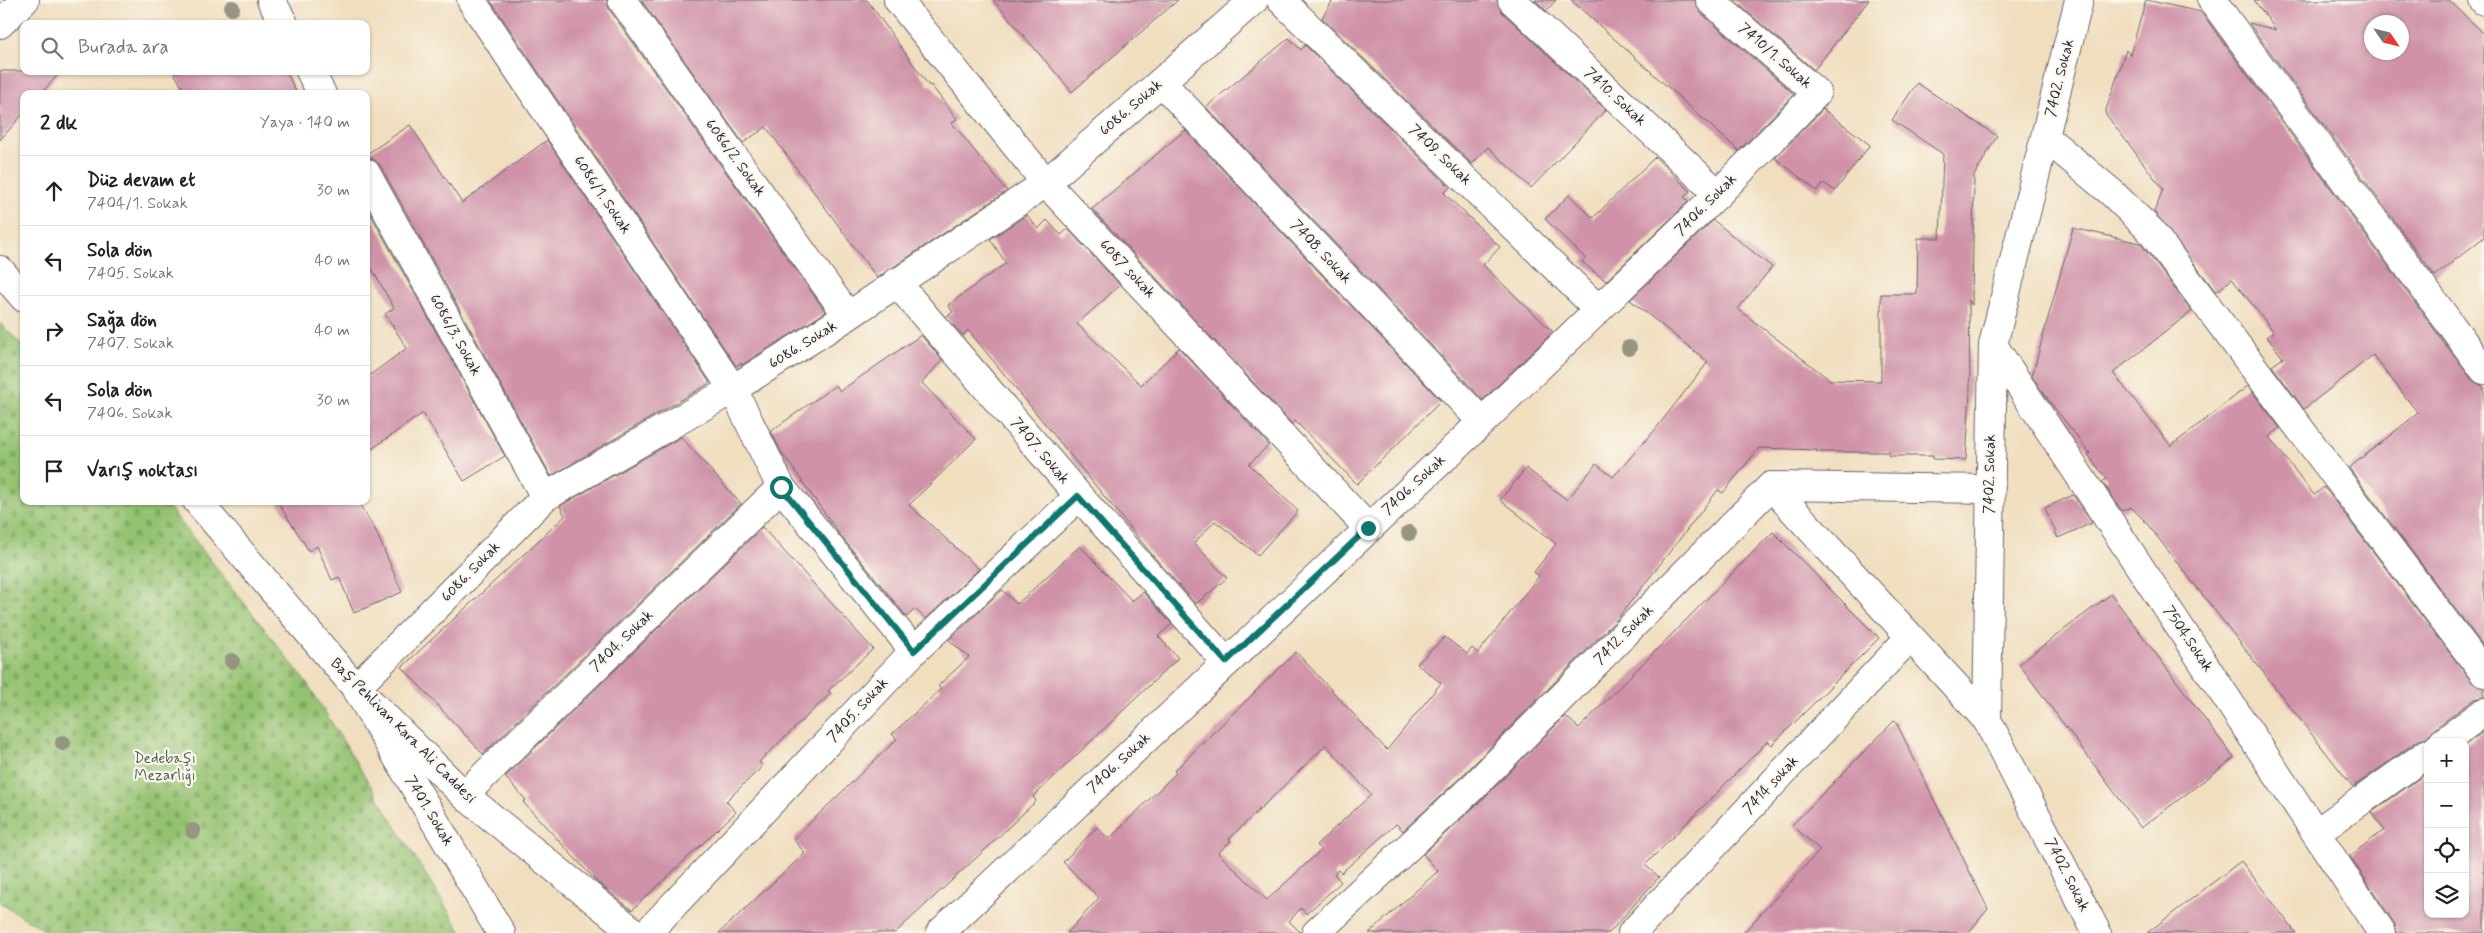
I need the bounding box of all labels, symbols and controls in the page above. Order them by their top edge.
north arrow [2364,15,2409,60]
street label: 7410/1. Sokak [1734,19,1816,93]
search box [20,20,370,75]
icon: search [38,34,66,62]
text: Burada ara [78,35,169,60]
street label: 7402. Sokak [2041,37,2079,119]
street label: 7410. Sokak [1580,63,1650,131]
street label: 6086. Sokak [1095,75,1167,141]
text: 2 dk [40,109,77,137]
text: Yaya · 140 m [260,112,350,133]
street label: 6086/2. Sokak [700,115,770,201]
street label: 7409. Sokak [1404,120,1476,190]
street label: 6086/1. Sokak [568,152,636,238]
text: Düz devam et [87,168,195,193]
street label: 7406. Sokak [1671,170,1741,240]
icon: ahead [40,177,68,205]
text: 30 m [317,180,350,201]
text: 7404/1. Sokak [87,193,188,214]
street label: 7408. Sokak [1286,216,1356,288]
street label: 6087 sokak [1095,235,1159,303]
text: Sola dön [87,238,152,263]
icon: left [40,247,68,275]
text: 40 m [314,250,350,271]
text: 7405. Sokak [87,263,174,284]
street label: 6086/3. Sokak [424,291,486,379]
text: Sağa dön [87,308,157,333]
street label: 6086. Sokak [765,316,841,374]
icon: right [40,317,68,345]
text: 40 m [314,320,350,341]
text: 7407. Sokak [87,333,174,354]
text: Sola dön [87,378,152,403]
icon: left [40,387,68,415]
text: 30 m [317,390,350,411]
text: 7406. Sokak [87,403,172,424]
street label: 7407. Sokak [1006,413,1074,489]
street label: 7402. Sokak [1979,434,2001,514]
street label: 7406. Sokak [1378,450,1450,520]
icon: arrive [40,457,68,485]
text: Varış noktası [87,458,198,483]
route start [770,476,793,499]
route end [1357,517,1380,540]
street label: 6086. Sokak [437,537,505,607]
street label: 7412. Sokak [1590,601,1658,669]
street label: 7504.Sokak [2158,602,2218,676]
street label: 7404. Sokak [586,606,658,676]
street label: Baş Pehlivan Kara Ali Caddesi [326,654,480,808]
street label: 7405. Sokak [823,673,893,747]
street label: 7406. Sokak [1083,728,1155,798]
map controls [2424,738,2469,918]
button: + [2424,738,2469,783]
park label: Dedebaşı Mezarlığı [134,749,196,786]
street label: 7414 sokak [1739,751,1803,819]
street label: 7401. Sokak [400,772,458,850]
button: − [2424,783,2469,828]
button: locate [2424,828,2469,873]
street label: 7402. Sokak [2040,835,2094,915]
button: layers [2424,873,2469,918]

